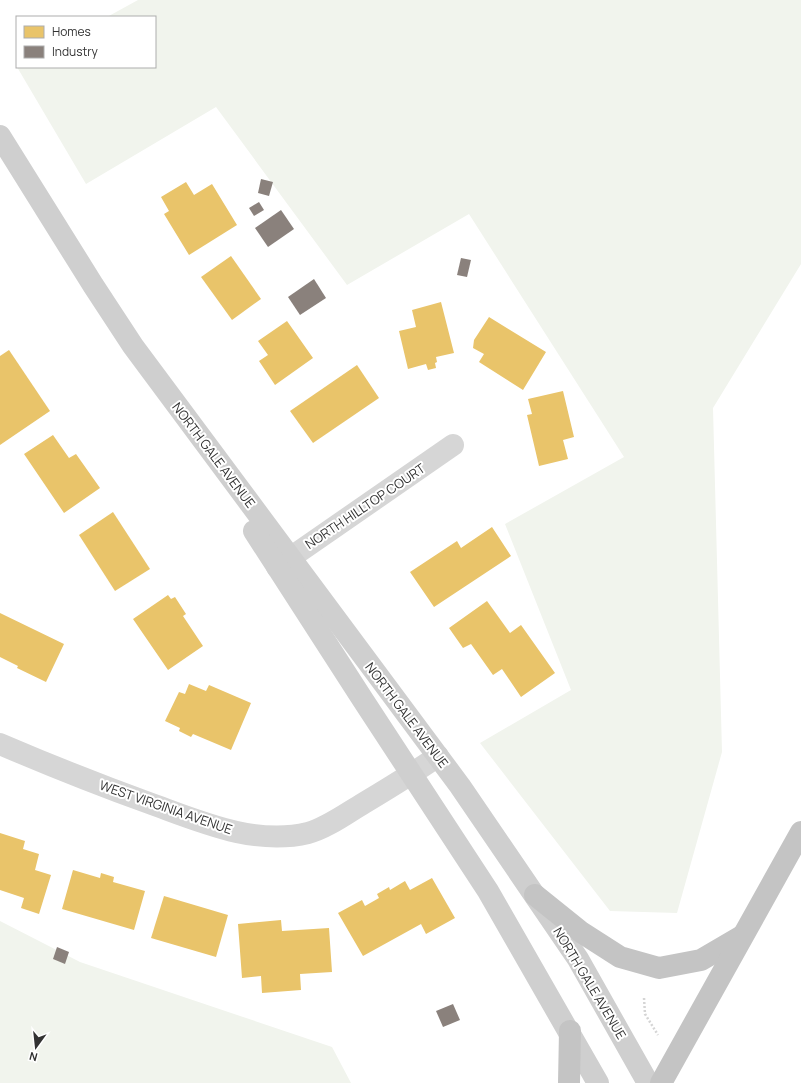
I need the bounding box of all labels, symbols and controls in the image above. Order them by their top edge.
legend [16,16,156,68]
text: Homes [52,23,91,40]
text: Industry [52,43,98,60]
street label: NORTH GALE AVENUE [168,399,260,511]
street label: NORTH HILLTOP COURT [301,459,429,553]
street label: NORTH GALE AVENUE [361,659,453,771]
street label: WEST VIRGINIA AVENUE [97,776,235,838]
street label: NORTH GALE AVENUE [549,924,631,1042]
north arrow [16,1027,56,1067]
text: N [27,1049,39,1065]

